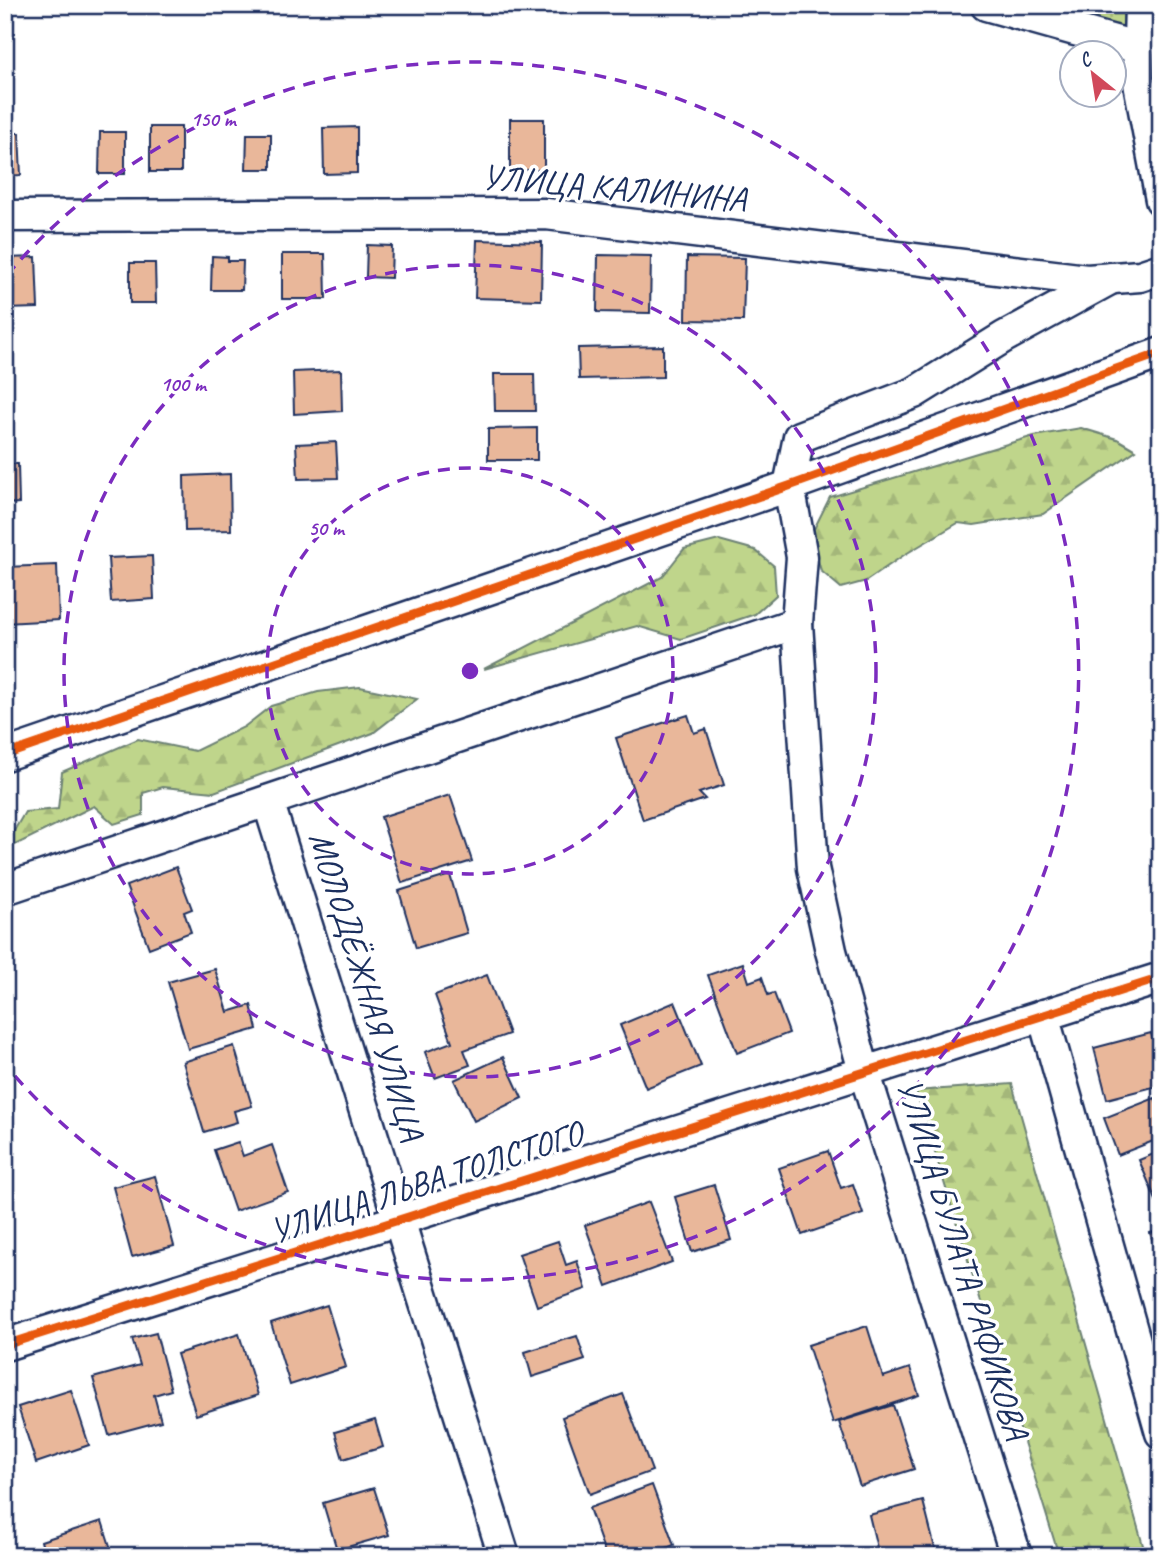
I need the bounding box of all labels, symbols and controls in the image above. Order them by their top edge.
north arrow [1058,38,1128,108]
text: С [1075,46,1097,73]
text: 150 m [190,106,238,132]
street label: УЛИЦА КАЛИНИНА [480,154,749,222]
text: 100 m [160,371,208,397]
text: 50 m [308,515,346,541]
centre of rings [458,659,482,683]
street label: МОЛОДЁЖНАЯ УЛИЦА [299,826,436,1147]
street label: УЛИЦА БУЛАТА РАФИКОВА [887,1073,1040,1446]
street label: УЛИЦА ЛЬВА ТОЛСТОГО [264,1109,591,1254]

